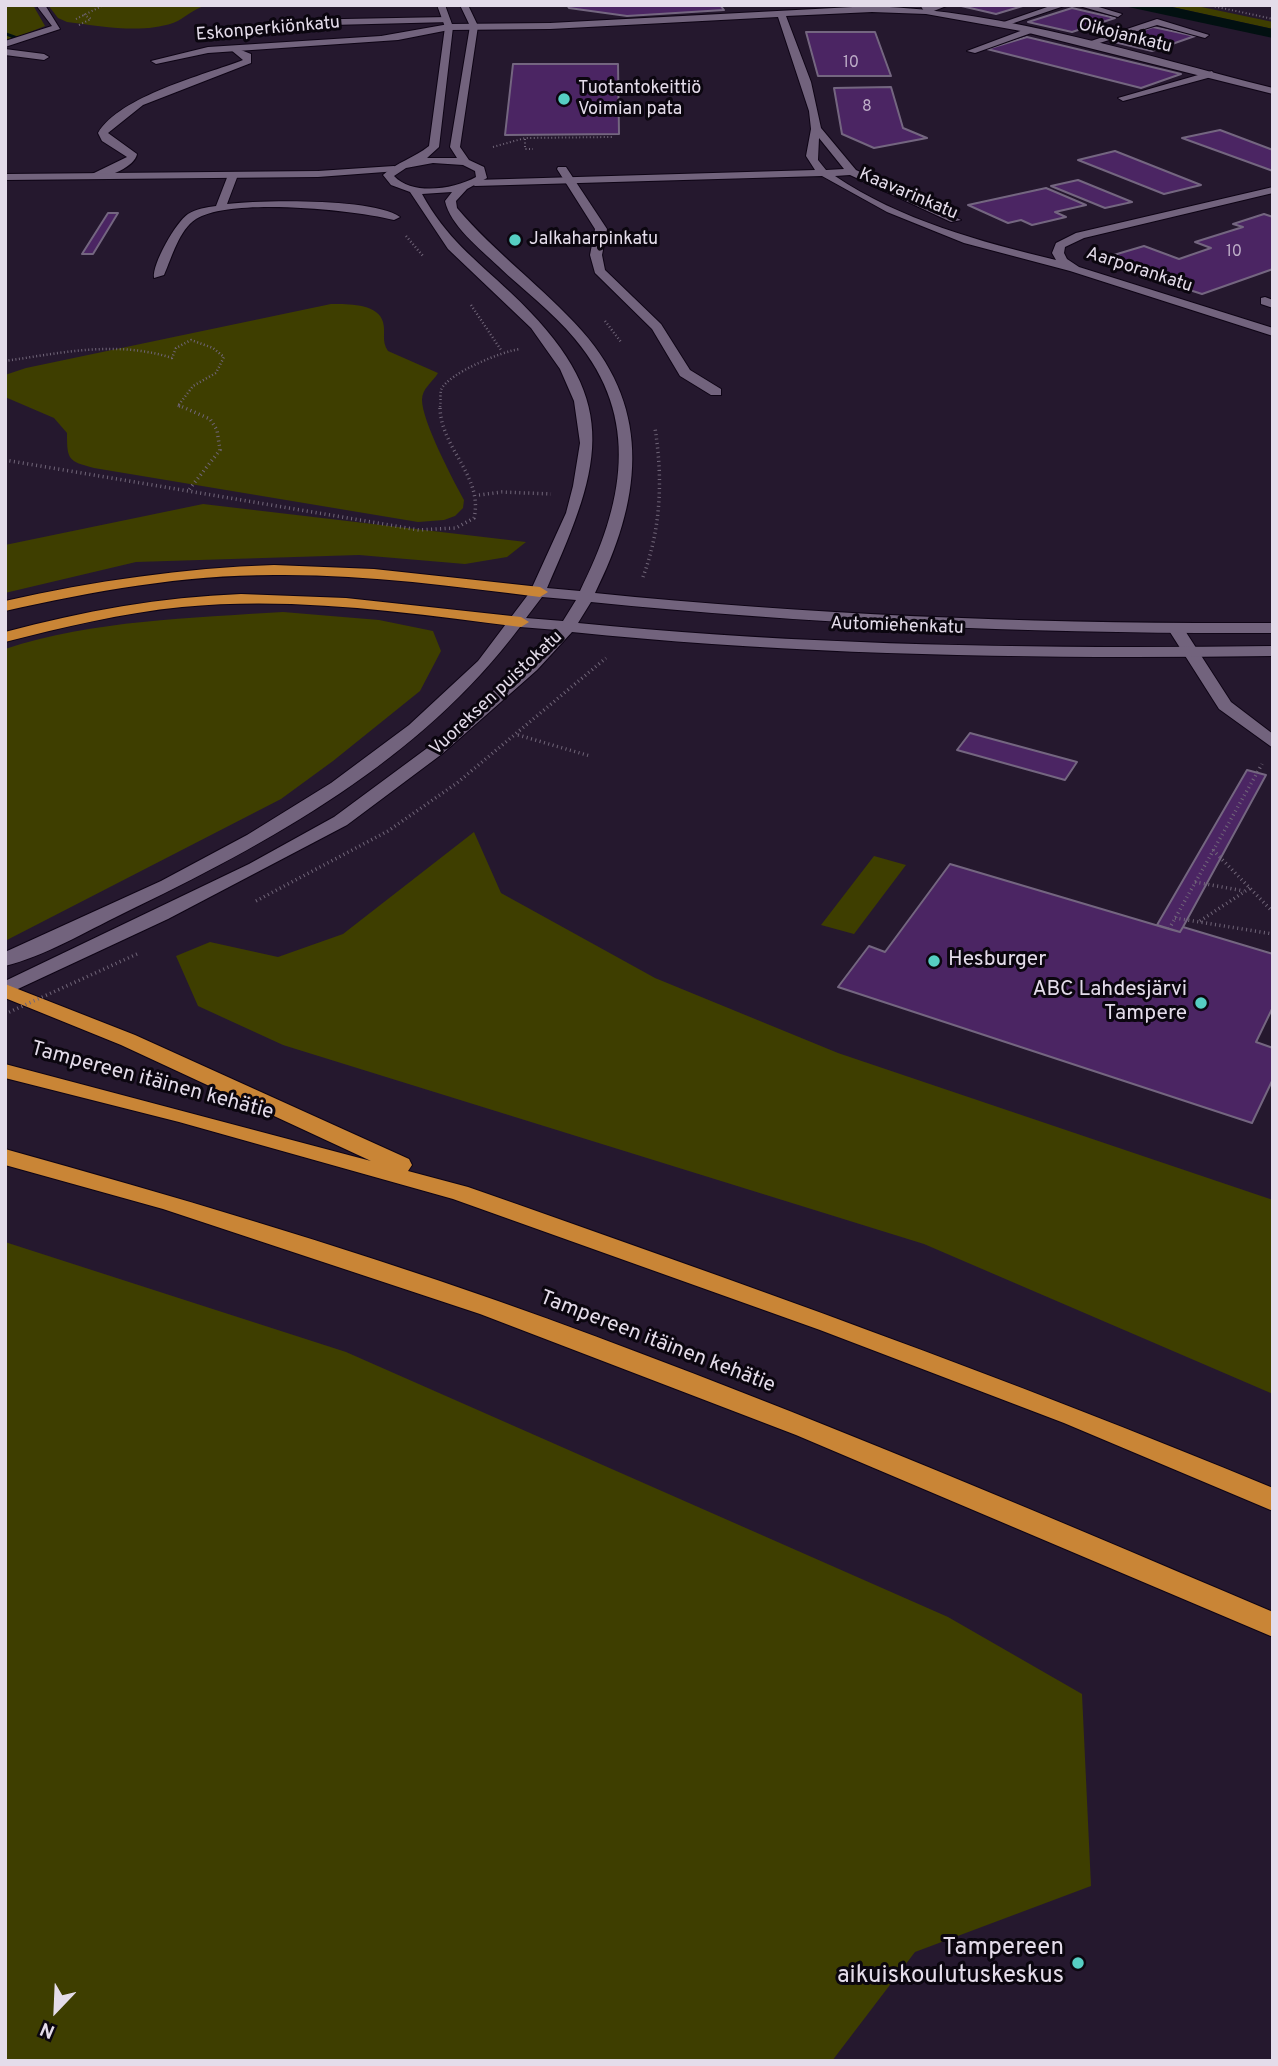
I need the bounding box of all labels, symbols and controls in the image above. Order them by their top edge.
street label: Eskonperkiönkatu [195,13,341,47]
street label: Oikojankatu [1076,15,1174,59]
house number: 10 [843,54,859,74]
place label: Tuotantokeittiö Voimian pata [578,78,701,120]
marker: Tuotantokeittiö Voimian pata [556,91,572,107]
house number: 8 [862,98,872,118]
street label: Kaavarinkatu [855,164,961,226]
place label: Jalkaharpinkatu [529,229,658,251]
marker: Jalkaharpinkatu [507,232,523,248]
house number: 10 [1226,243,1242,263]
street label: Aarporankatu [1083,244,1195,298]
street label: Automiehenkatu [830,614,964,640]
street label: Vuoreksen puistokatu [426,627,568,761]
place label: Hesburger [948,948,1046,974]
marker: Hesburger [926,953,942,969]
place label: ABC Lahdesjärvi Tampere [1033,978,1187,1028]
marker: ABC Lahdesjärvi Tampere [1193,995,1209,1011]
street label: Tampereen itäinen kehätie [28,1037,276,1127]
street label: Tampereen itäinen kehätie [536,1286,778,1400]
place label: Tampereen aikuiskoulutuskeskus [837,1935,1064,1991]
marker: Tampereen aikuiskoulutuskeskus [1070,1955,1086,1971]
north arrow [21,1975,91,2045]
text: N [37,2016,59,2043]

